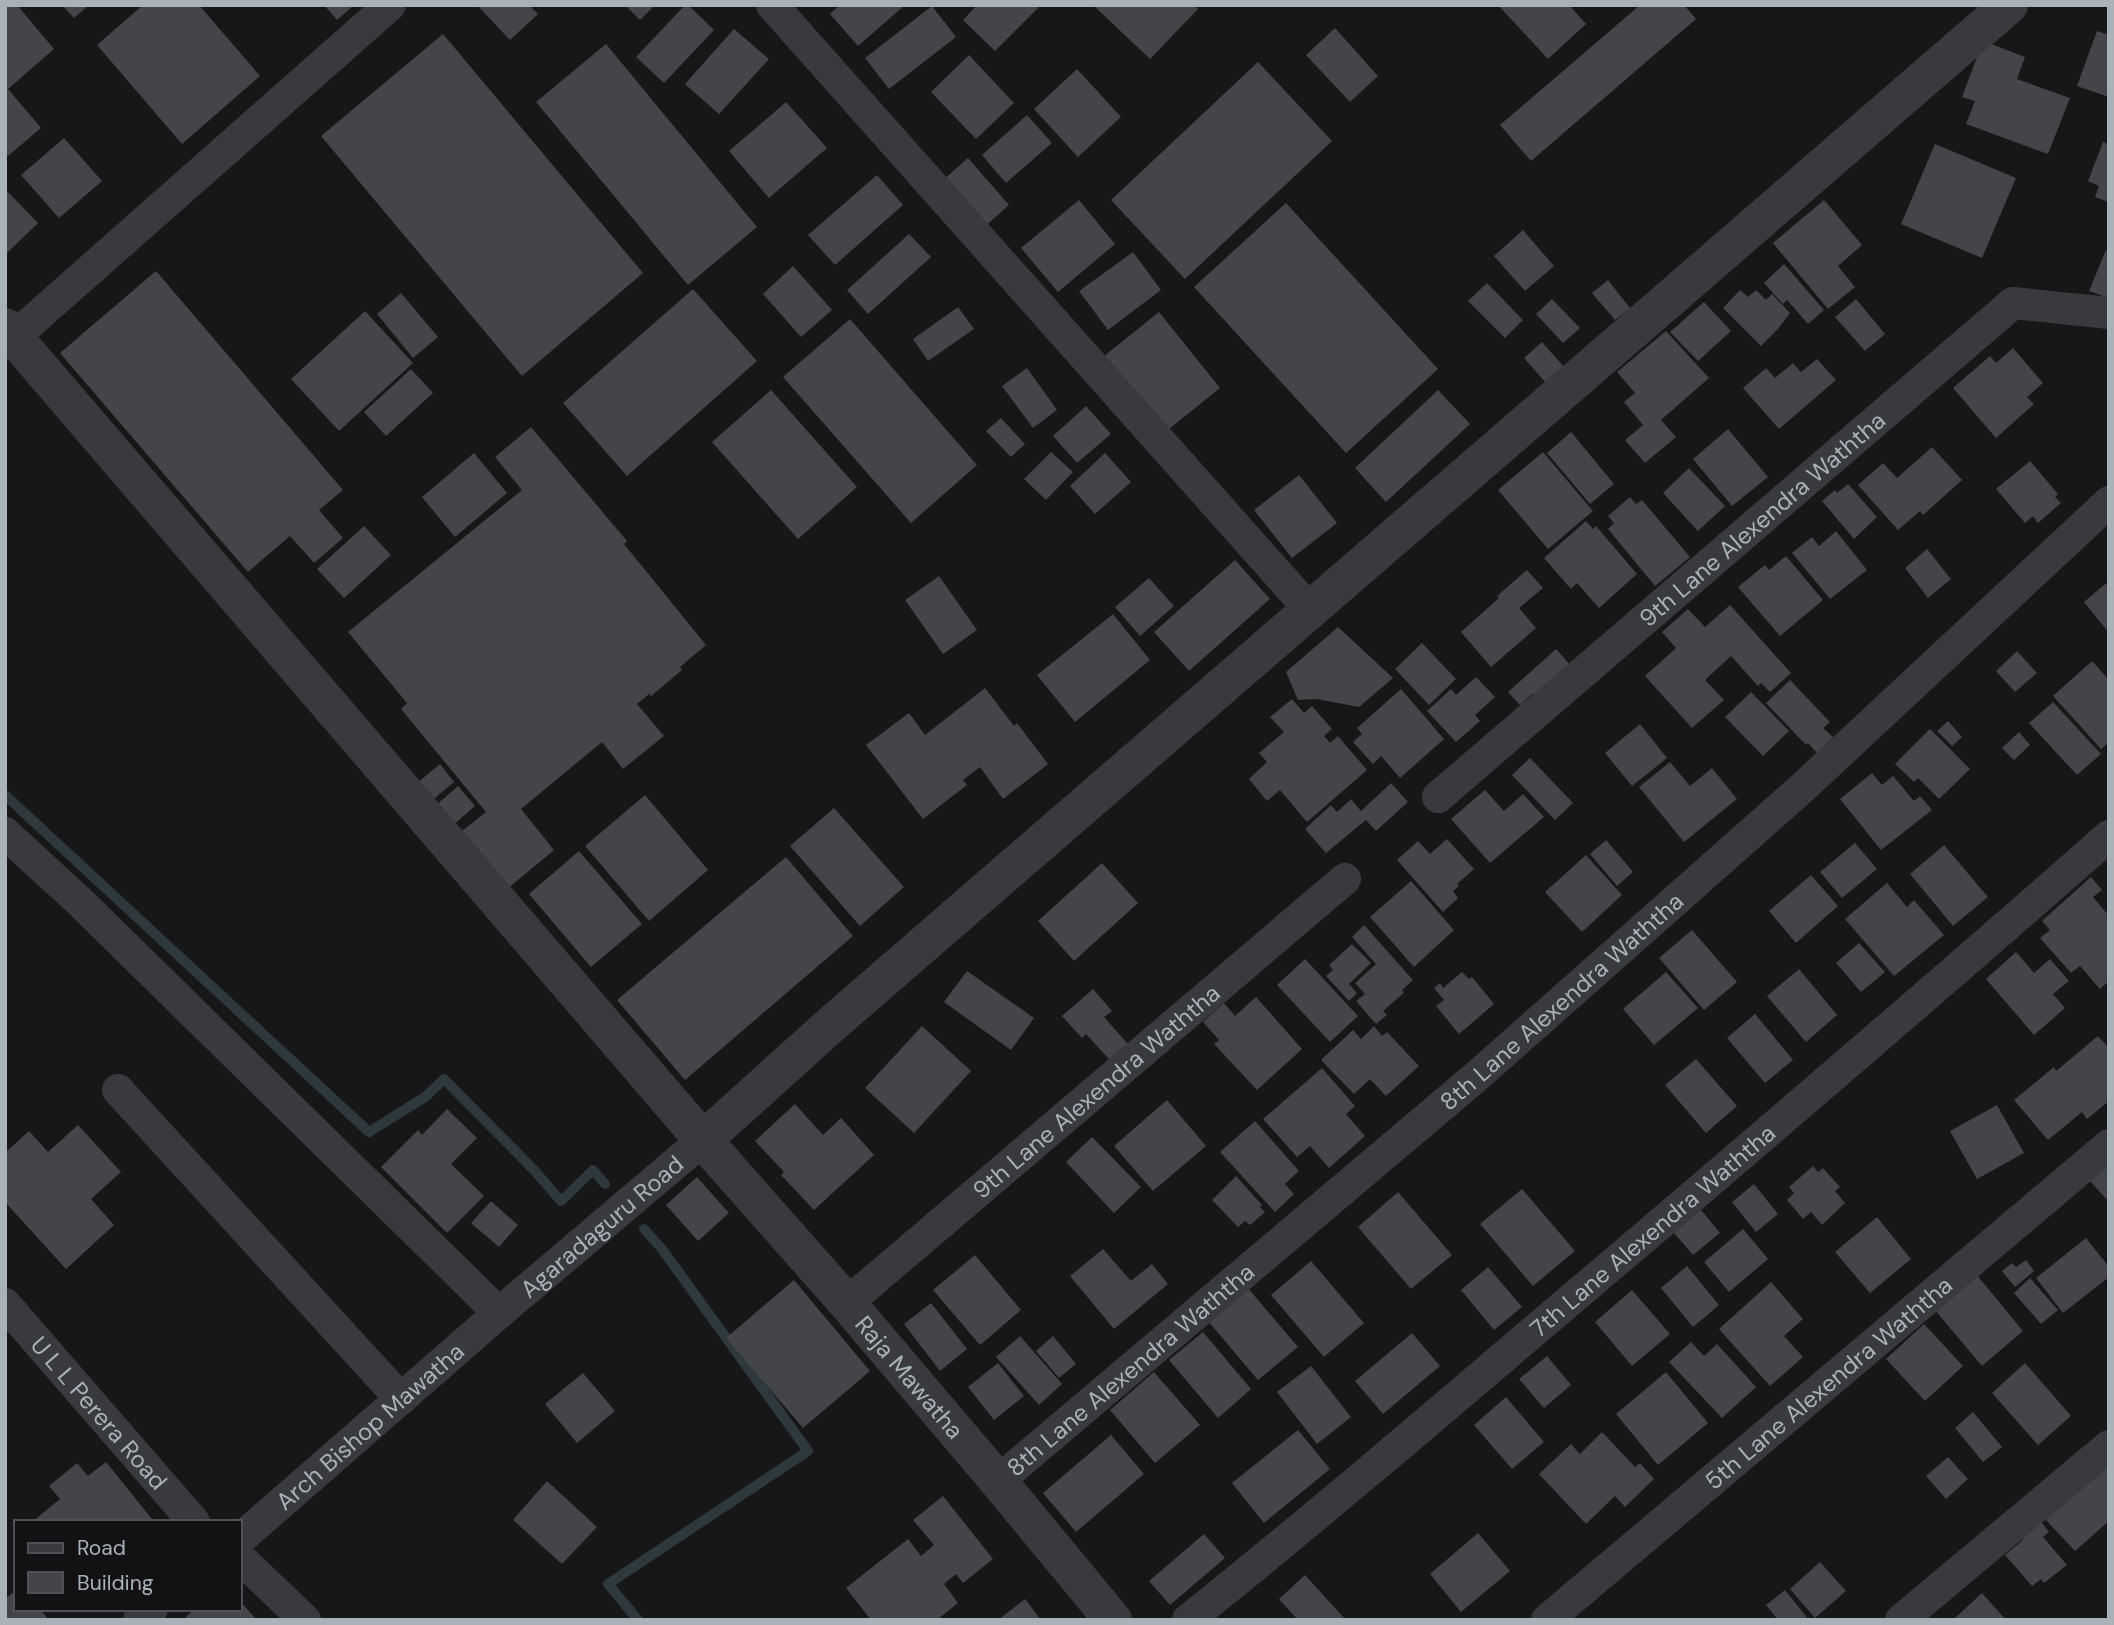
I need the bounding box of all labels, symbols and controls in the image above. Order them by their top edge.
street label: 9th Lane Alexendra Waththa [1632,404,1892,633]
street label: 8th Lane Alexendra Waththa [1433,885,1689,1117]
street label: 9th Lane Alexendra Waththa [966,977,1226,1205]
street label: 7th Lane Alexendra Waththa [1523,1117,1781,1344]
street label: Agaradaguru Road [513,1148,689,1304]
street label: 8th Lane Alexendra Waththa [1000,1256,1260,1483]
street label: 5th Lane Alexendra Waththa [1698,1269,1958,1496]
street label: Raja Mawatha [849,1309,971,1445]
street label: U L L Perera Road [24,1330,174,1496]
street label: Arch Bishop Mawatha [269,1335,470,1517]
legend [14,1520,242,1611]
text: Road [77,1534,126,1562]
text: Building [77,1569,154,1597]

